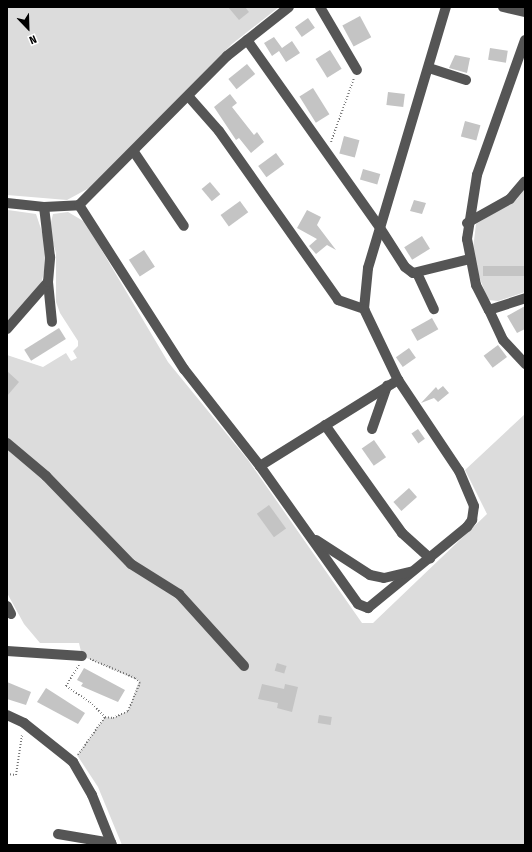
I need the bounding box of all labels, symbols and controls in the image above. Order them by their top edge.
north arrow [8,8,48,48]
text: N [27,32,38,47]

